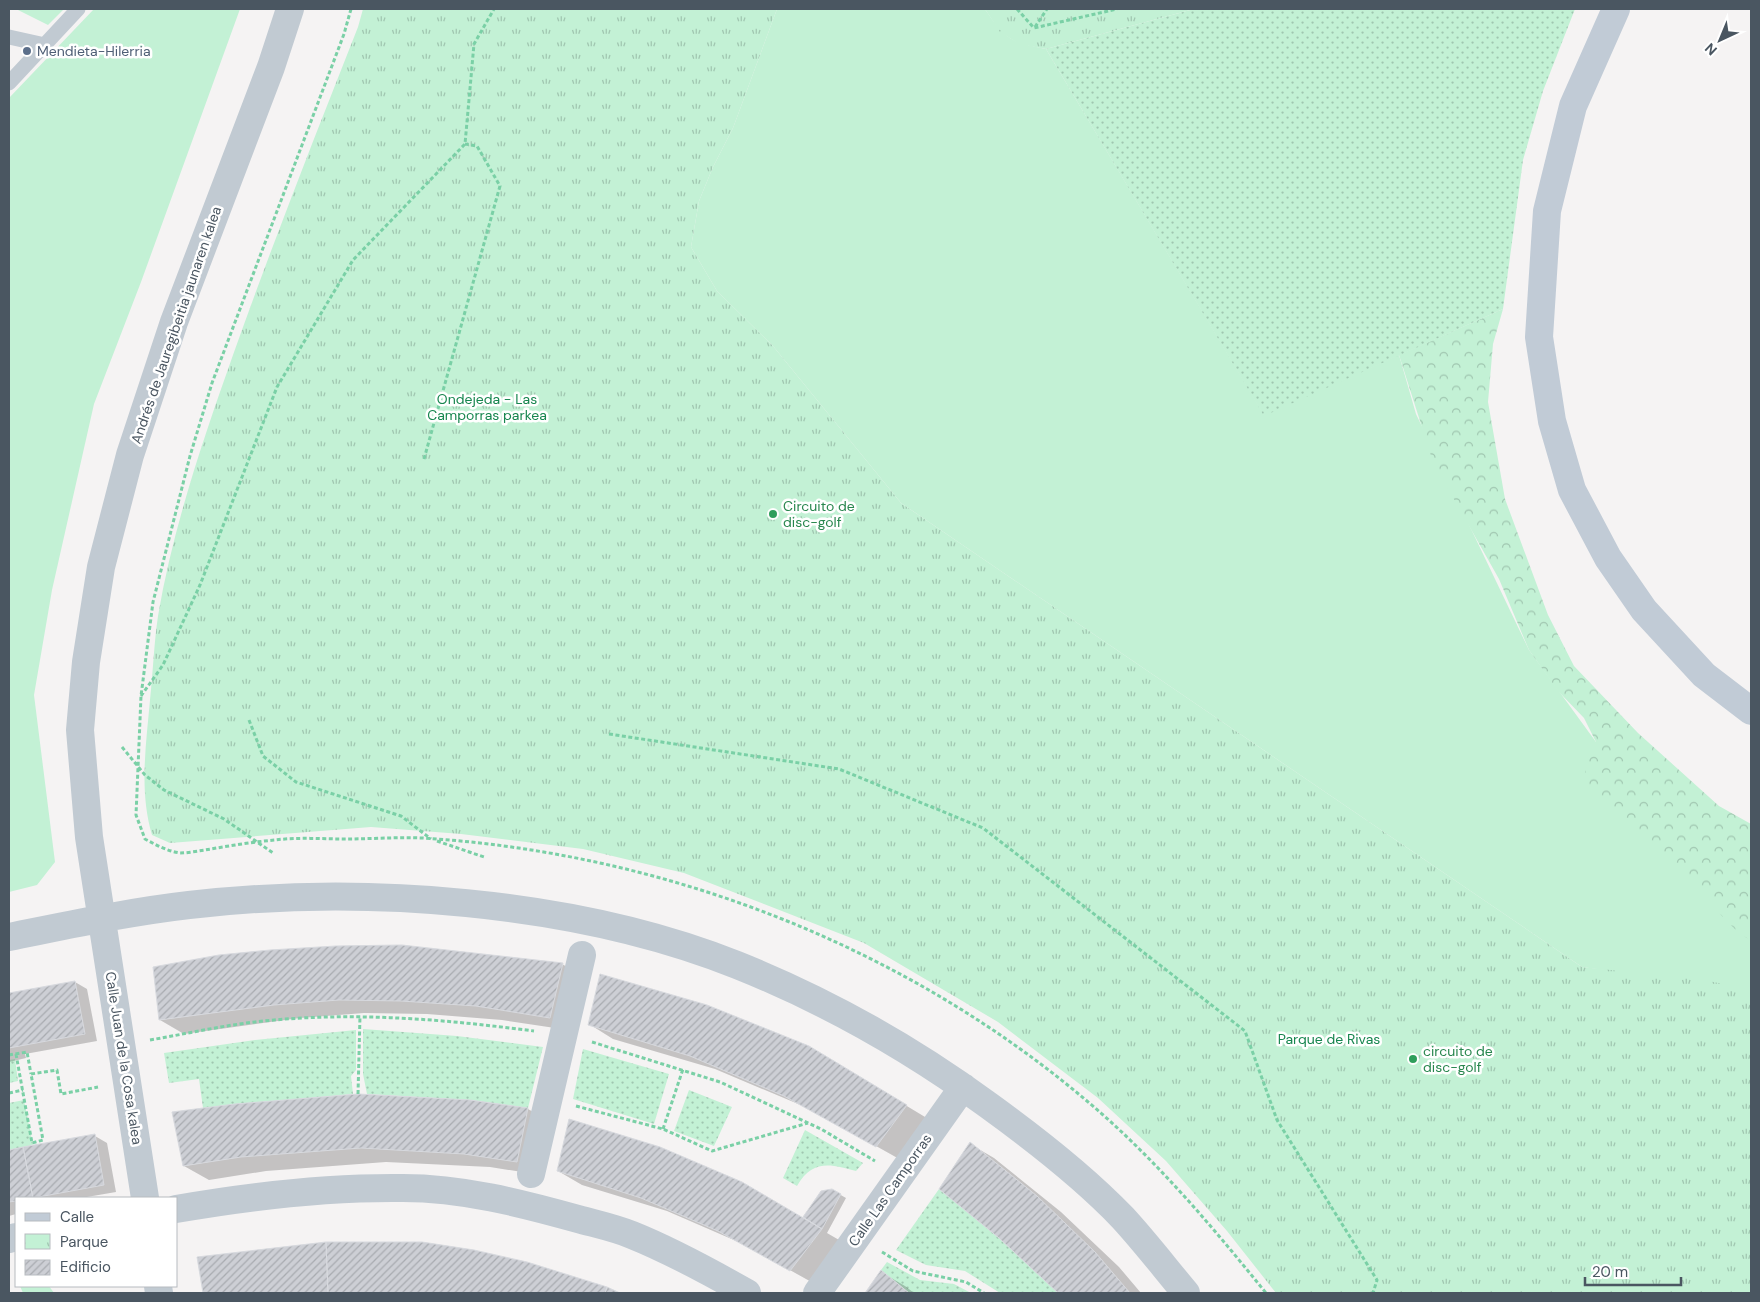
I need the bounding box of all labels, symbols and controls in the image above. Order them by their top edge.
north arrow [1695,15,1745,65]
text: N [1701,39,1721,59]
place label: Mendieta-Hilerria [37,42,151,60]
marker: Mendieta-Hilerria [21,45,33,57]
street label: Andrés de Jauregibeitia jaunaren kalea [127,204,225,446]
park label: Ondejeda - Las Camporras parkea [427,390,547,424]
place label: Circuito de disc-golf [783,497,855,531]
marker: Circuito de disc-golf [767,508,779,520]
street label: Calle Juan de la Cosa kalea [101,970,147,1146]
park label: Parque de Rivas [1278,1030,1380,1048]
place label: circuito de disc-golf [1423,1042,1493,1076]
marker: circuito de disc-golf [1407,1053,1419,1065]
street label: Calle Las Camporras [844,1130,936,1250]
legend [15,1197,178,1287]
text: Calle [60,1207,94,1227]
text: Parque [60,1232,108,1252]
scale bar [1585,1254,1681,1286]
text: Edificio [60,1257,111,1277]
text: 20 m [1592,1262,1628,1282]

